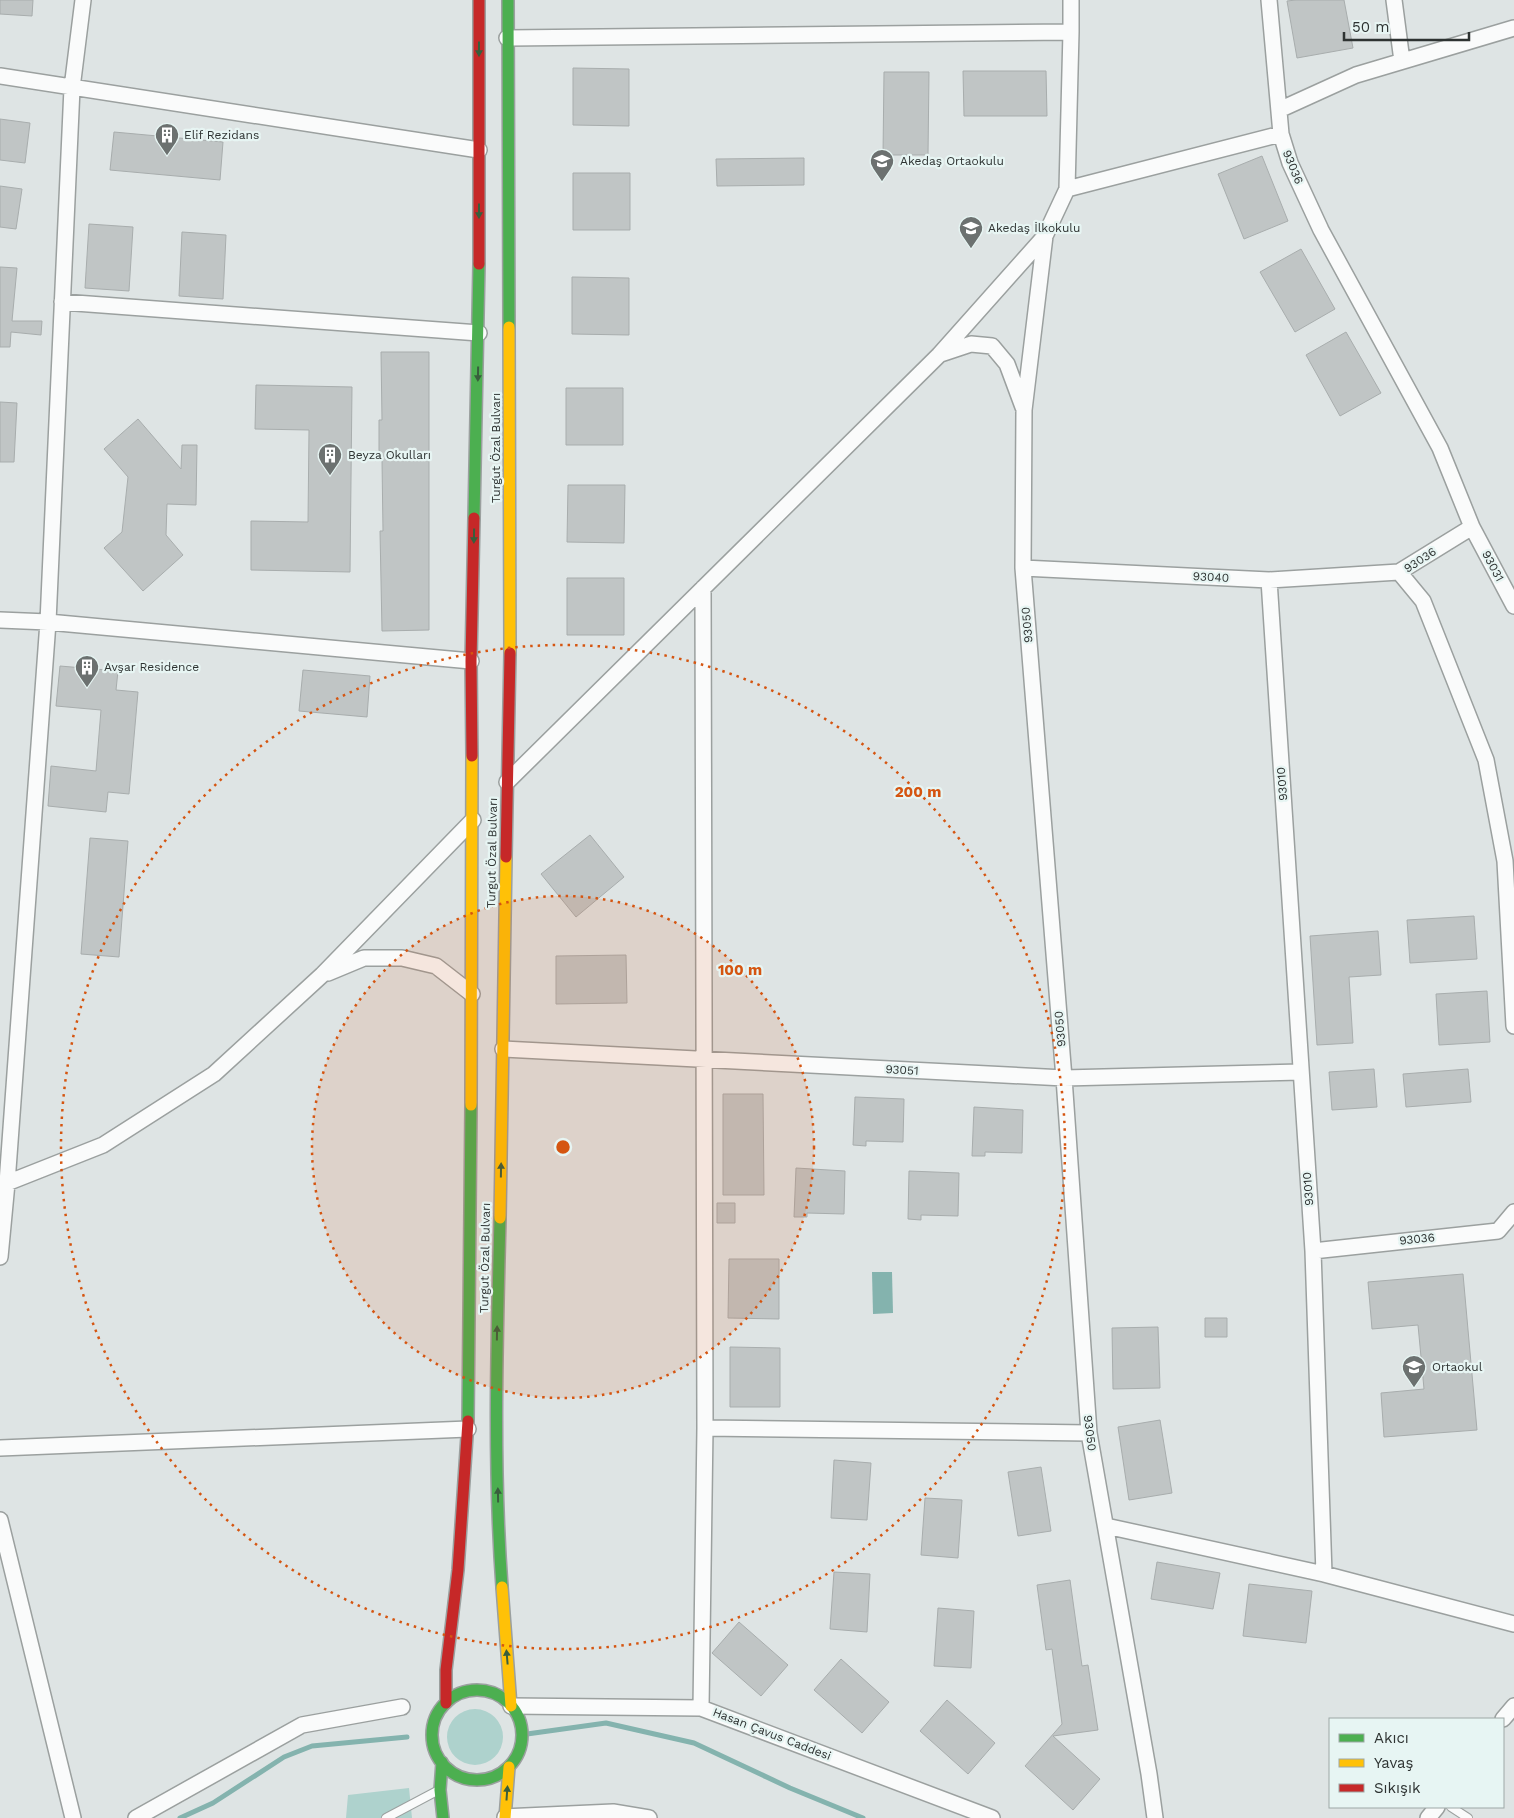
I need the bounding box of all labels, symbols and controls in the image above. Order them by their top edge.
scale bar [1344,10,1469,42]
text: 50 m [1352,18,1389,36]
one-way arrow [475,41,483,57]
building icon: Elif Rezidans [154,122,180,156]
place label: Elif Rezidans [184,128,259,142]
school or university icon: Akedaş Ortaokulu [869,148,895,182]
street label: 93036 [1280,148,1306,186]
place label: Akedaş Ortaokulu [900,154,1004,168]
one-way arrow [475,203,483,219]
school or university icon: Akedaş İlkokulu [958,215,984,249]
place label: Akedaş İlkokulu [988,221,1080,235]
one-way arrow [474,366,482,382]
street label: Turgut Özal Bulvarı [489,393,503,503]
building icon: Beyza Okulları [317,442,343,476]
place label: Beyza Okulları [348,448,431,462]
one-way arrow [470,528,478,544]
street label: 93036 [1401,544,1439,576]
street label: 93031 [1479,548,1507,584]
street label: 93040 [1192,569,1230,585]
street label: 93050 [1018,606,1036,644]
building icon: Avşar Residence [74,654,100,688]
place label: Avşar Residence [104,660,199,674]
street label: 93010 [1274,767,1290,801]
text: 200 m [895,783,941,801]
street label: Turgut Özal Bulvarı [484,798,500,908]
text: 100 m [718,961,762,979]
street label: 93050 [1051,1010,1069,1048]
street label: 93051 [885,1062,919,1078]
centre of rings [554,1138,572,1156]
one-way arrow [497,1162,505,1178]
street label: 93010 [1300,1172,1316,1206]
street label: Turgut Özal Bulvarı [477,1203,493,1313]
street label: 93036 [1399,1230,1435,1248]
one-way arrow [494,1324,502,1340]
school or university icon: Ortaokul [1401,1354,1427,1388]
place label: Ortaokul [1432,1360,1483,1374]
street label: 93050 [1081,1414,1099,1452]
one-way arrow [494,1487,502,1503]
one-way arrow [503,1649,511,1665]
street label: Hasan Çavus Caddesi [711,1705,833,1763]
legend [1329,1718,1504,1808]
text: Akıcı [1374,1729,1409,1747]
text: Yavaş [1374,1754,1414,1772]
text: Sıkışık [1374,1779,1421,1797]
one-way arrow [503,1784,511,1800]

